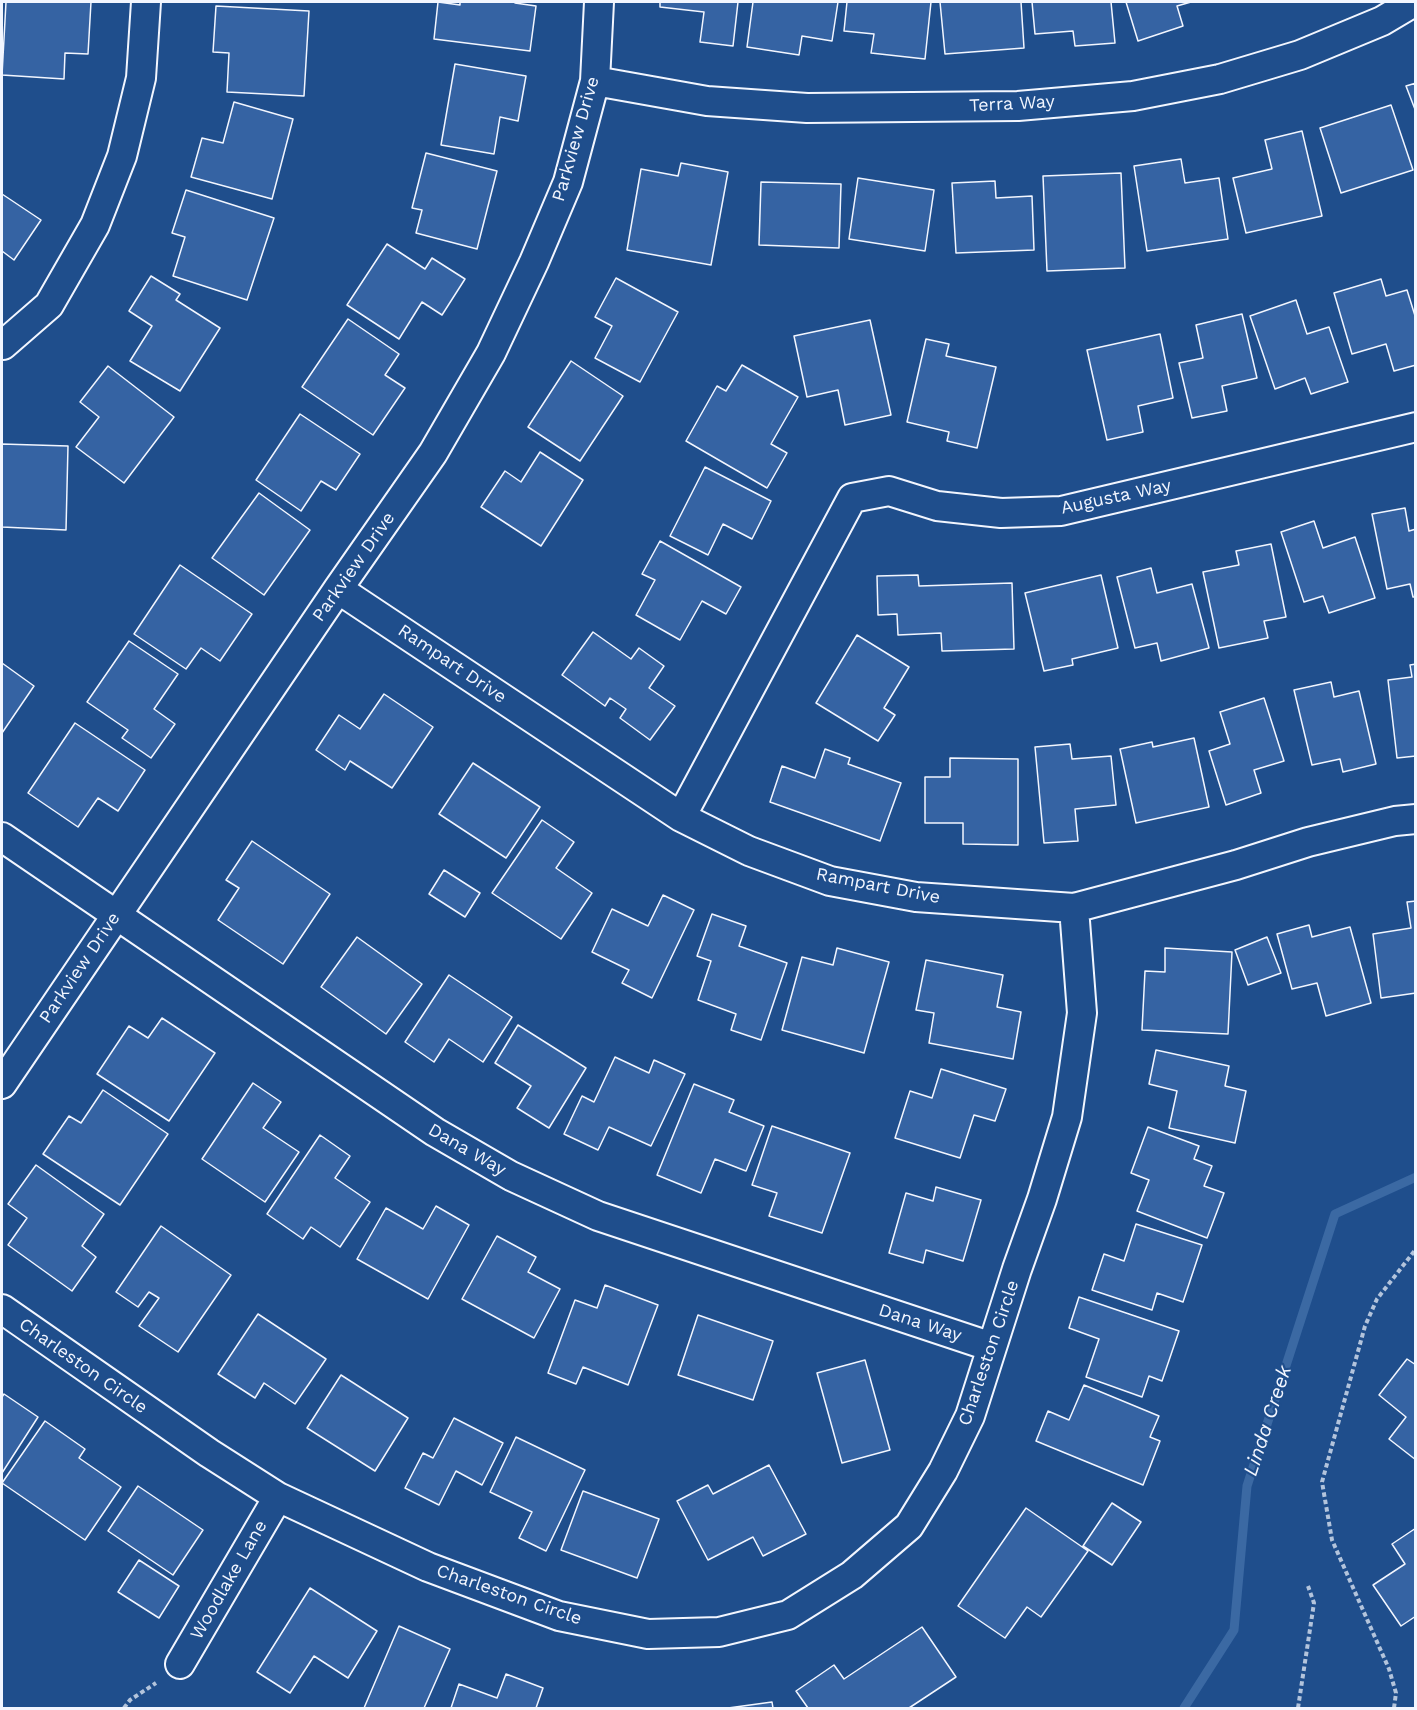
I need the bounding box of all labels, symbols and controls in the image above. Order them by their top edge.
street label: Parkview Drive [548,74,604,204]
street label: Terra Way [969,91,1055,117]
street label: Augusta Way [1059,475,1173,519]
street label: Parkview Drive [308,508,400,626]
street label: Rampart Drive [394,620,510,708]
street label: Rampart Drive [814,863,942,909]
street label: Parkview Drive [35,908,125,1028]
street label: Dana Way [424,1119,510,1181]
street label: Charleston Circle [954,1278,1024,1428]
street label: Dana Way [876,1299,964,1347]
street label: Charleston Circle [14,1314,152,1418]
water label: Linda Creek [1239,1363,1297,1479]
street label: Woodlake Lane [186,1517,272,1643]
street label: Charleston Circle [434,1560,584,1630]

